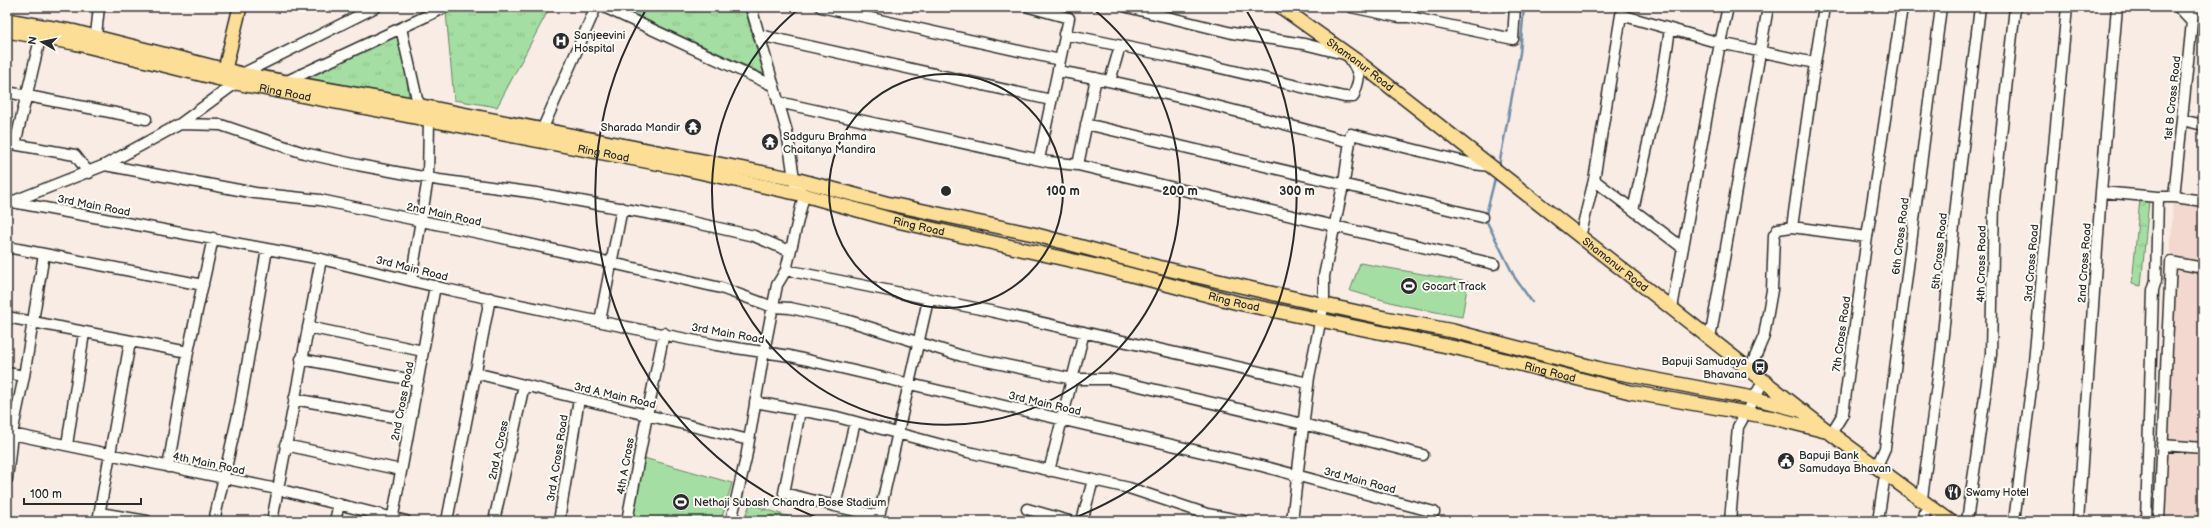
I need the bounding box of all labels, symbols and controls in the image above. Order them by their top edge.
north arrow [22,22,62,62]
place label: Sanjeevini Hospital [574,29,625,55]
hospital icon: Sanjeevini Hospital [551,31,571,51]
text: N [26,35,40,46]
street label: Shamanur Road [1324,36,1396,94]
street label: 1st B Cross Road [2162,55,2183,141]
street label: Ring Road [258,82,312,104]
temple icon: Sharada Mandir [683,117,703,137]
place label: Sharada Mandir [601,121,681,134]
place label: Sadguru Brahma Chaitanya Mandira [783,130,876,156]
temple icon: Sadguru Brahma Chaitanya Mandira [760,132,780,152]
street label: Ring Road [576,142,630,165]
centre of rings [939,184,953,198]
text: 100 m [1046,184,1080,199]
text: 200 m [1162,184,1198,199]
text: 300 m [1279,184,1315,199]
street label: 3rd Main Road [56,192,131,219]
street label: 6th Cross Road [1889,197,1912,275]
street label: 2nd Main Road [405,200,482,229]
street label: 5th Cross Road [1929,212,1950,290]
street label: Ring Road [892,214,946,239]
street label: 2nd Cross Road [2075,223,2094,304]
street label: 3rd Cross Road [2022,224,2041,303]
street label: 4th Cross Road [1974,225,1989,303]
street label: Shamanur Road [1580,235,1651,294]
street label: 3rd Main Road [374,253,449,284]
sports icon: Gocart Track [1399,276,1419,296]
place label: Gocart Track [1422,280,1487,293]
street label: Ring Road [1207,289,1261,314]
street label: 7th Cross Road [1830,295,1853,373]
street label: 3rd Main Road [690,321,765,346]
place label: Bapuji Samudaya Bhavana [1661,355,1747,381]
bus stop icon: Bapuji Samudaya Bhavana [1750,357,1770,377]
street label: Ring Road [1523,359,1577,385]
street label: 2nd Cross Road [388,360,417,442]
street label: 3rd A Main Road [573,380,657,411]
street label: 3rd Main Road [1007,389,1082,418]
street label: 3rd A Cross Road [544,414,571,502]
street label: 2nd A Cross [486,419,511,481]
street label: 4th A Cross [614,436,637,496]
place label: Bapuji Bank Samudaya Bhavan [1799,449,1891,475]
street label: 4th Main Road [172,450,246,477]
public building icon: Bapuji Bank Samudaya Bhavan [1776,451,1796,471]
street label: 3rd Main Road [1323,465,1397,496]
scale bar [24,480,141,506]
restaurant icon: Swamy Hotel [1943,482,1963,502]
place label: Swamy Hotel [1966,486,2029,499]
text: 100 m [30,487,62,502]
sports icon: Nethaji Subash Chandra Bose Stadium [671,492,691,512]
place label: Nethaji Subash Chandra Bose Stadium [694,496,886,509]

